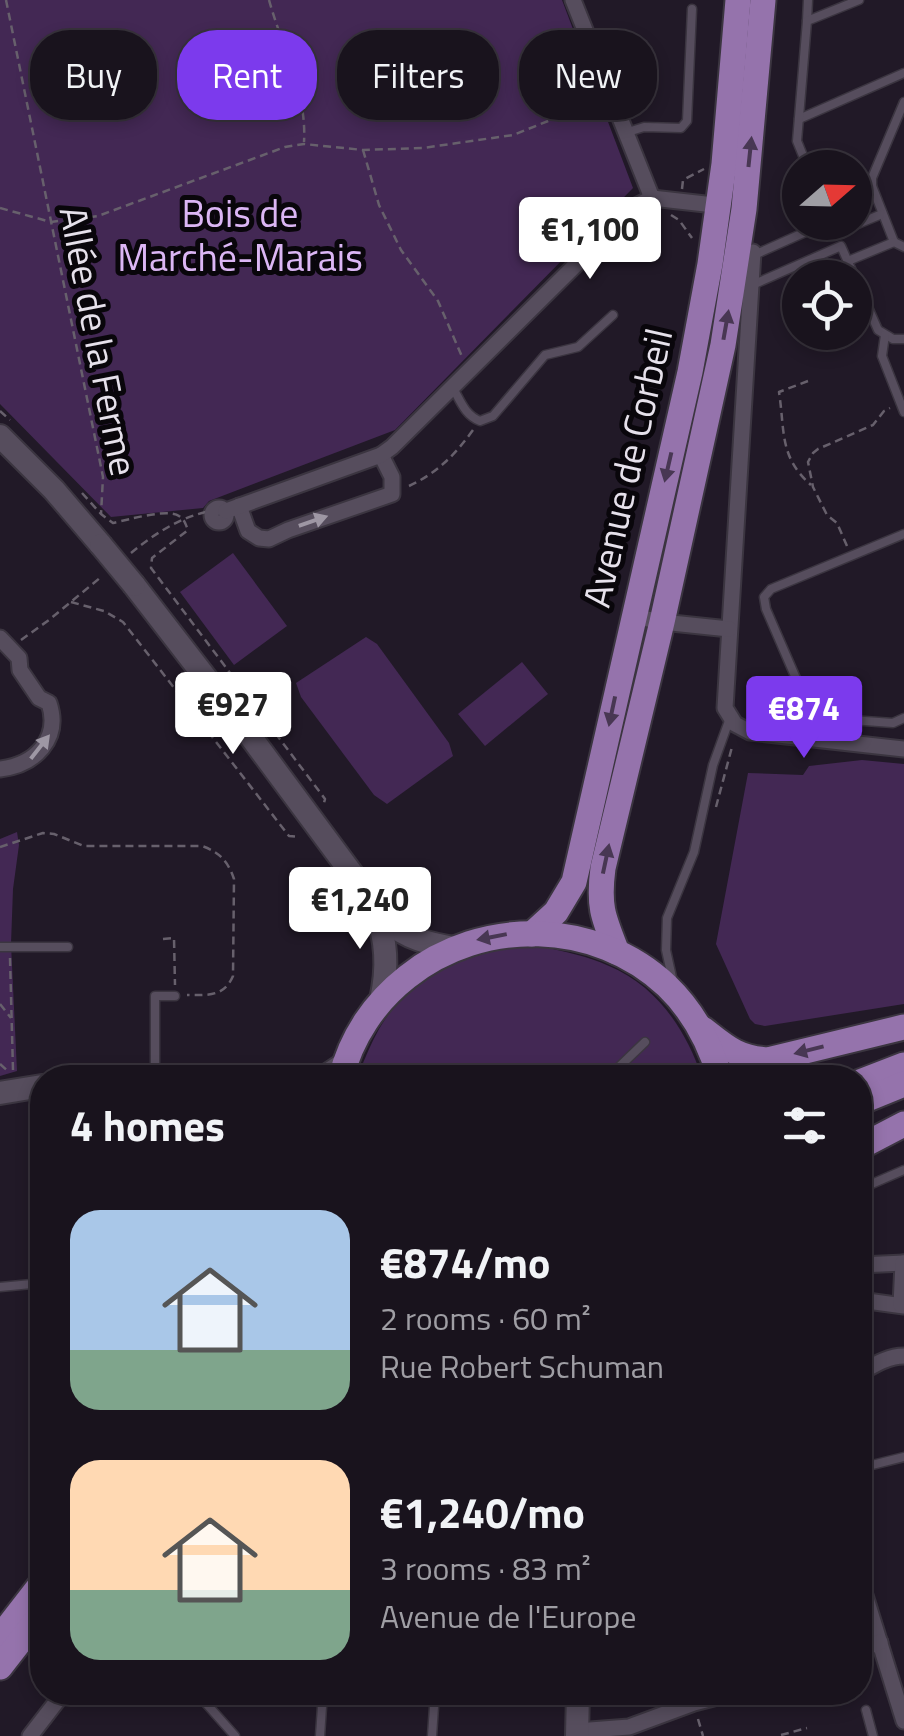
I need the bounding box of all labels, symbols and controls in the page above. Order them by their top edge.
chip: Buy [30,30,157,120]
chip: Rent [177,30,317,120]
chip: Filters [337,30,499,120]
chip: New [519,30,657,120]
one-way arrow [743,136,759,168]
north arrow [782,150,872,240]
map controls [782,150,872,350]
park label: Bois de Marché-Marais [117,184,363,286]
pin: €1,100 [509,197,671,282]
street label: Allée de la Ferme [44,201,154,481]
text: €1,100 [541,205,639,253]
button: locate [782,260,872,350]
one-way arrow [719,308,734,340]
street label: Avenue de Corbeil [567,323,687,613]
one-way arrow [660,452,675,483]
one-way arrow [299,513,329,528]
pin: €927 [174,672,292,757]
pin: €874 [745,676,863,761]
text: €927 [197,680,269,728]
text: €874 [768,684,840,732]
one-way arrow [603,696,619,727]
one-way arrow [29,733,50,760]
one-way arrow [598,843,614,874]
pin: €1,240 [279,867,441,952]
text: €1,240 [311,875,409,923]
one-way arrow [476,930,508,945]
one-way arrow [793,1043,824,1058]
text: 4 homes [70,1093,225,1157]
icon: filters [777,1098,832,1153]
text: €874/mo [380,1230,550,1294]
icon: home [150,1250,270,1370]
text: 2 rooms · 60 m² [380,1294,591,1342]
text: Rue Robert Schuman [380,1342,664,1390]
text: €1,240/mo [380,1480,585,1544]
icon: home [150,1500,270,1620]
text: 3 rooms · 83 m² [380,1544,591,1592]
text: Avenue de l'Europe [380,1592,636,1640]

